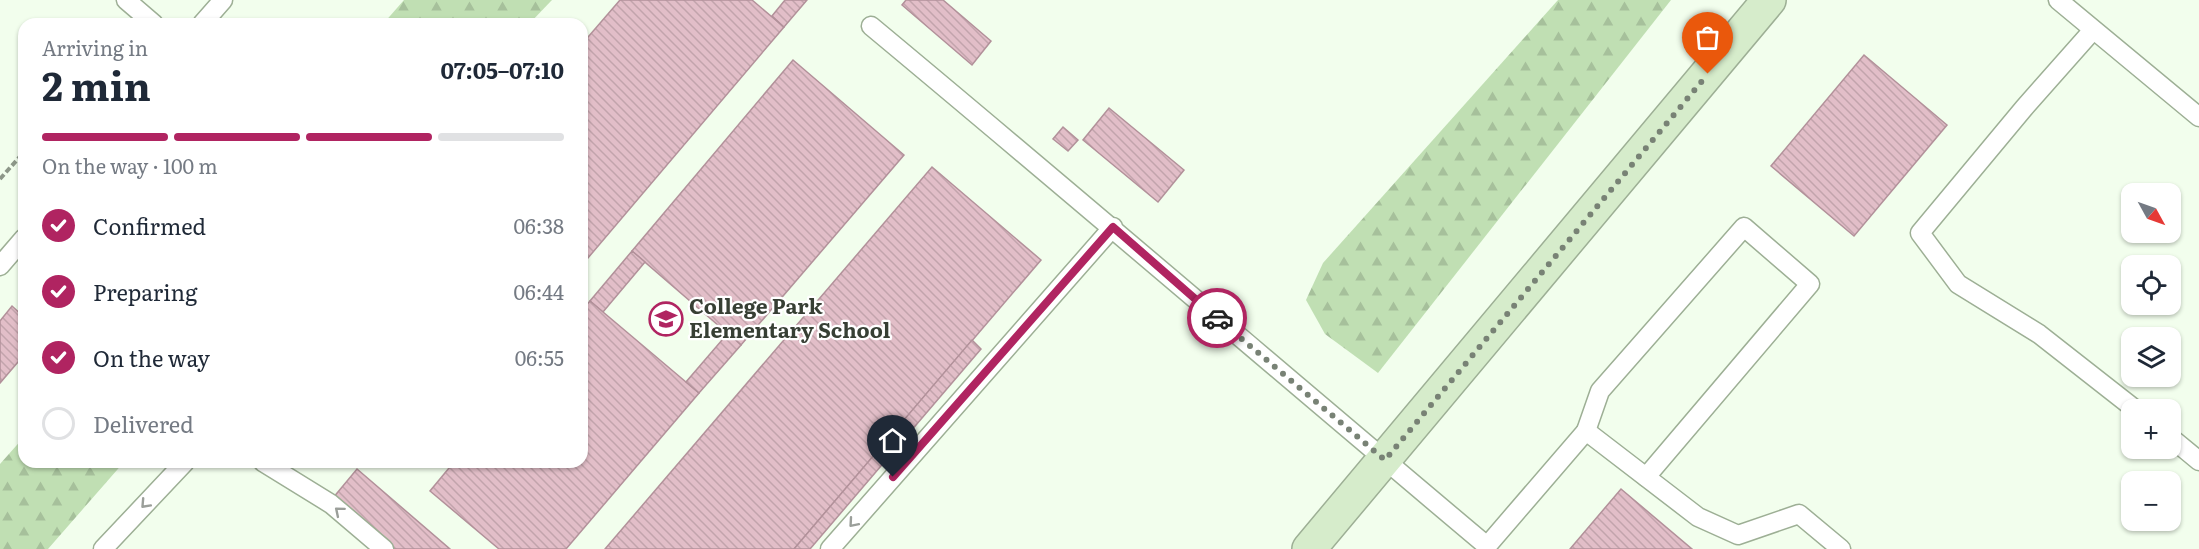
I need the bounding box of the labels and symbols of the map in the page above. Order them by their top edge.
pin [1682,12,1733,74]
north arrow [2121,183,2181,243]
courier [1187,288,1247,348]
place label: College Park Elementary School [689,289,891,344]
school or university icon: College Park Elementary School [648,301,684,337]
pin [867,415,918,477]
one-way arrow [141,498,152,508]
one-way arrow [335,507,346,518]
one-way arrow [849,516,860,527]

